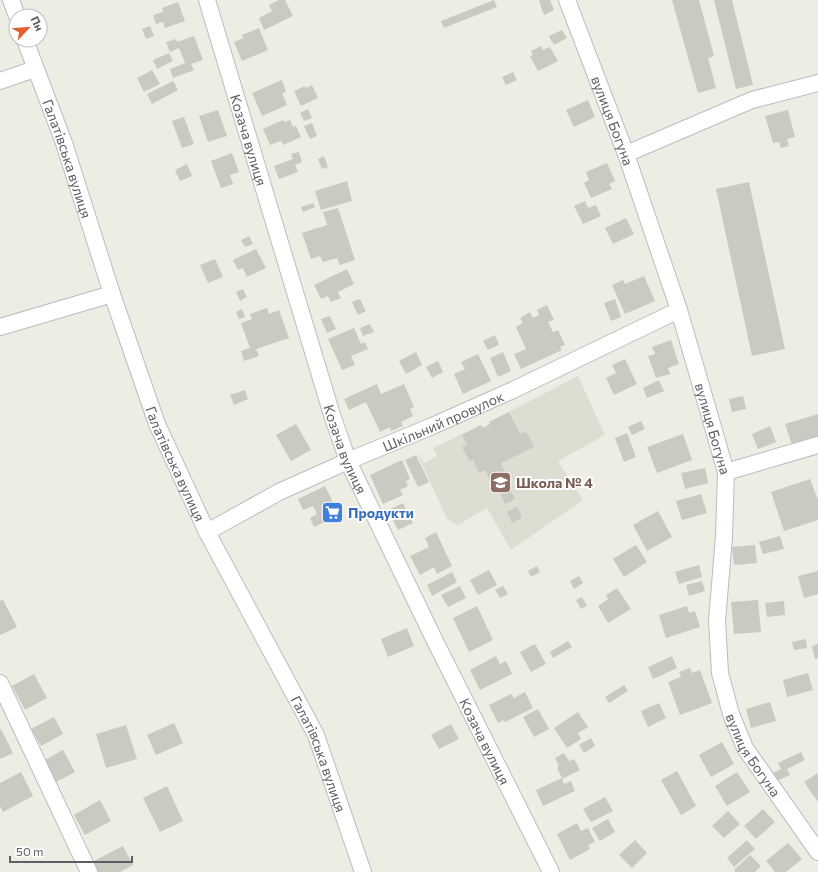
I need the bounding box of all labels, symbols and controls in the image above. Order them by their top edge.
north arrow [8,8,48,48]
text: Пн [28,14,46,33]
street label: вулиця Богуна [588,73,638,167]
street label: Козача вулиця [227,92,271,188]
street label: Галатівська вулиця [40,97,96,220]
street label: вулиця Богуна [692,381,735,476]
street label: Шкільний провулок [380,387,506,454]
street label: Козача вулиця [321,402,371,496]
street label: Галатівська вулиця [143,404,209,524]
school or university icon: Школа № 4 [488,469,514,495]
place label: Школа № 4 [516,474,593,491]
supermarket icon: Продукти [319,499,345,525]
place label: Продукти [348,504,414,521]
street label: Галатівська вулиця [288,692,350,814]
street label: Козача вулиця [456,695,514,787]
street label: вулиця Богуна [723,710,785,800]
scale bar [10,838,132,864]
text: 50 m [16,844,44,858]

